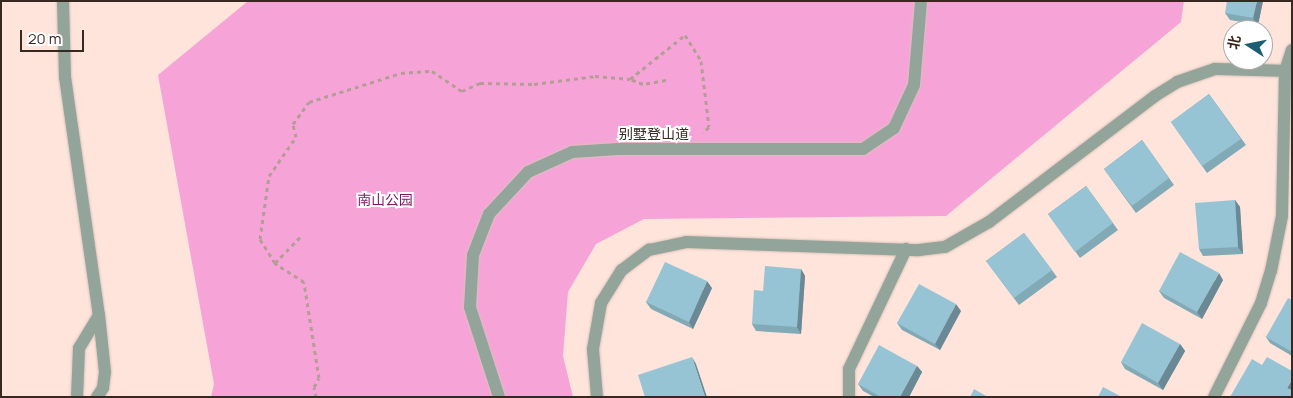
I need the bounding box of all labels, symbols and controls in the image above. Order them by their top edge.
scale bar [22,20,86,52]
north arrow [1223,20,1273,70]
text: 20 m [28,28,61,49]
text: 北 [1223,34,1244,51]
street label: 别墅登山道 [619,126,689,142]
park label: 南山公园 [357,192,413,208]

